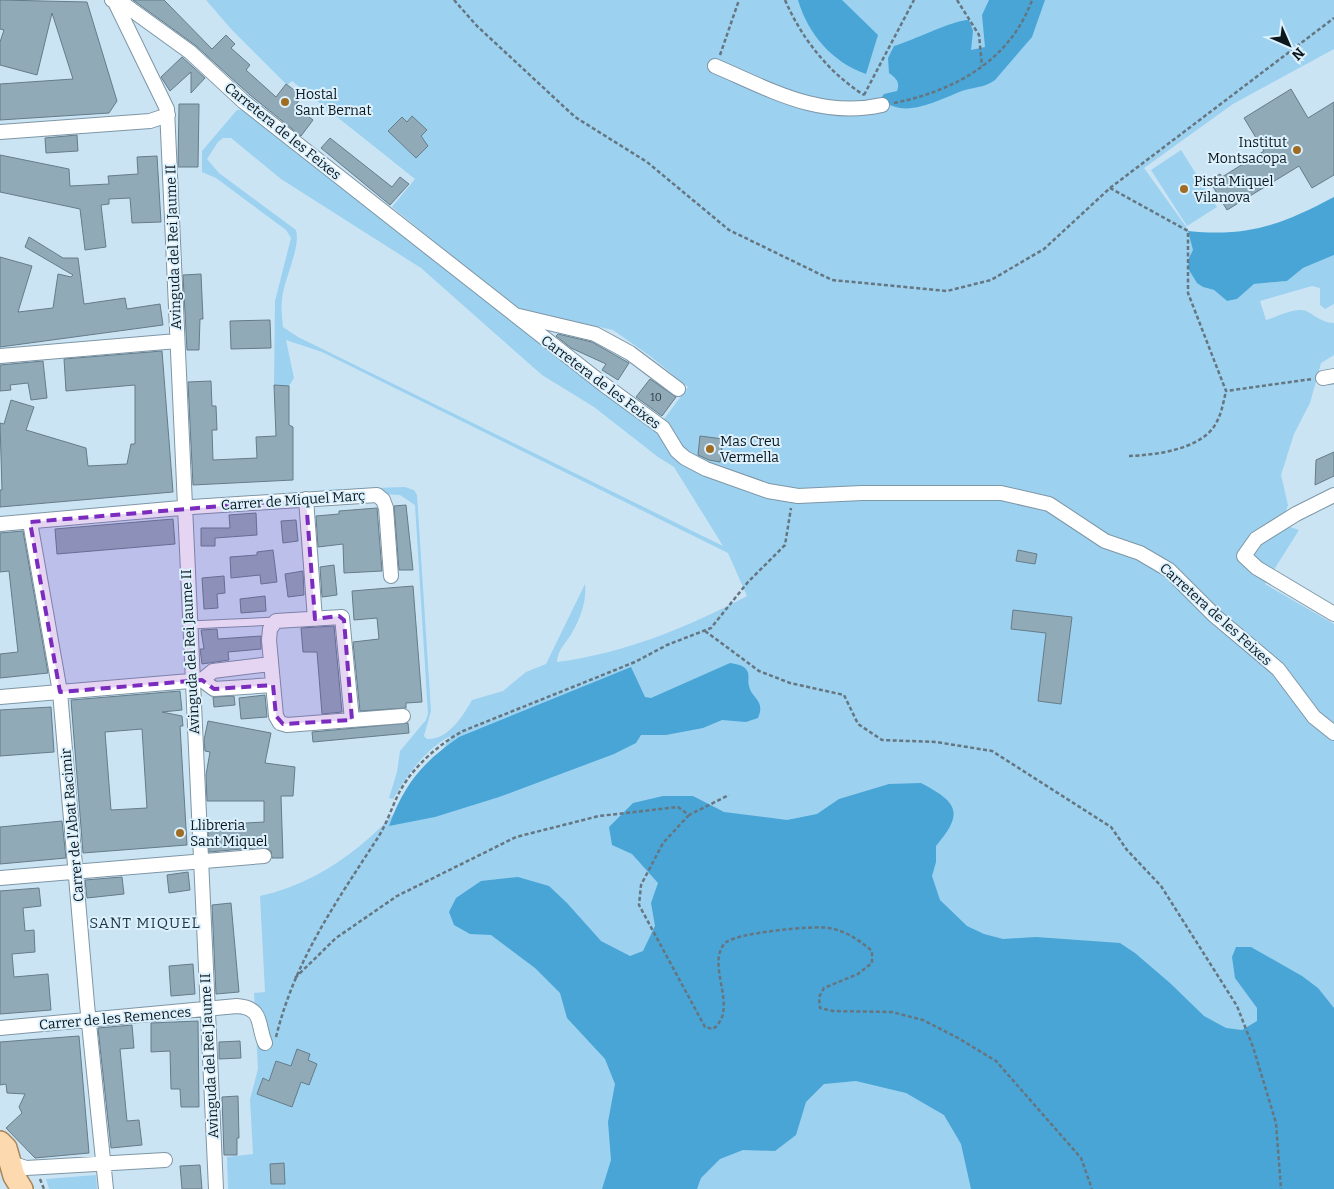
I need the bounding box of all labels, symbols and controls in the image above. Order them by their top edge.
north arrow [1264,20,1314,70]
text: N [1288,44,1308,64]
street label: Carretera de les Feixes [221,79,344,184]
place label: Hostal Sant Bernat [295,86,372,119]
marker: Hostal Sant Bernat [279,96,291,108]
place label: Institut Montsacopa [1208,134,1287,167]
marker: Institut Montsacopa [1291,144,1303,156]
street label: Avinguda del Rei Jaume II [162,164,185,330]
place label: Pista Miquel Vilanova [1194,173,1274,206]
marker: Pista Miquel Vilanova [1178,183,1190,195]
street label: Carretera de les Feixes [538,332,664,433]
house number: 10 [650,391,662,404]
place label: Mas Creu Vermella [720,433,781,466]
marker: Mas Creu Vermella [704,443,716,455]
street label: Carrer de Miquel Març [220,487,366,514]
street label: Carretera de les Feixes [1156,560,1275,669]
street label: Avinguda del Rei Jaume II [178,569,203,735]
street label: Carrer de l'Abat Racimir [57,747,88,903]
place label: Llibreria Sant Miquel [190,817,268,850]
marker: Llibreria Sant Miquel [174,827,186,839]
district label: SANT MIQUEL [89,914,201,932]
street label: Avinguda del Rei Jaume II [197,973,222,1139]
street label: Carrer de les Remences [38,1003,192,1034]

